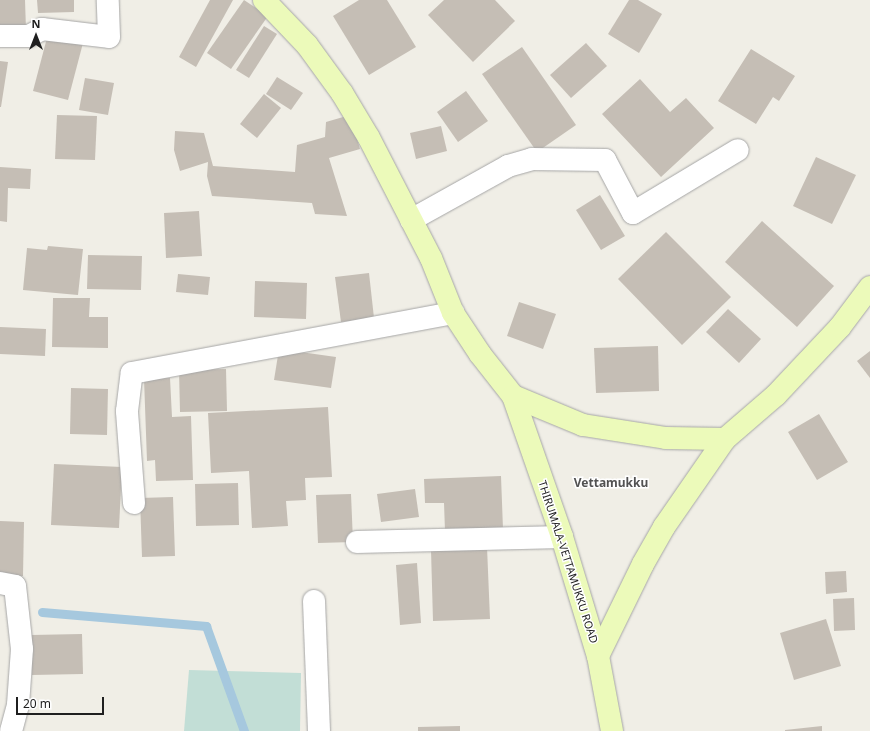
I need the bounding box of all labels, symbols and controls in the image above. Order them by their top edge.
north arrow [16,16,56,56]
text: N [32,16,40,31]
district label: Vettamukku [574,476,648,490]
street label: THIRUMALA-VETTAMUKKU ROAD [535,479,601,645]
scale bar [18,689,106,715]
text: 20 m [23,695,51,712]

